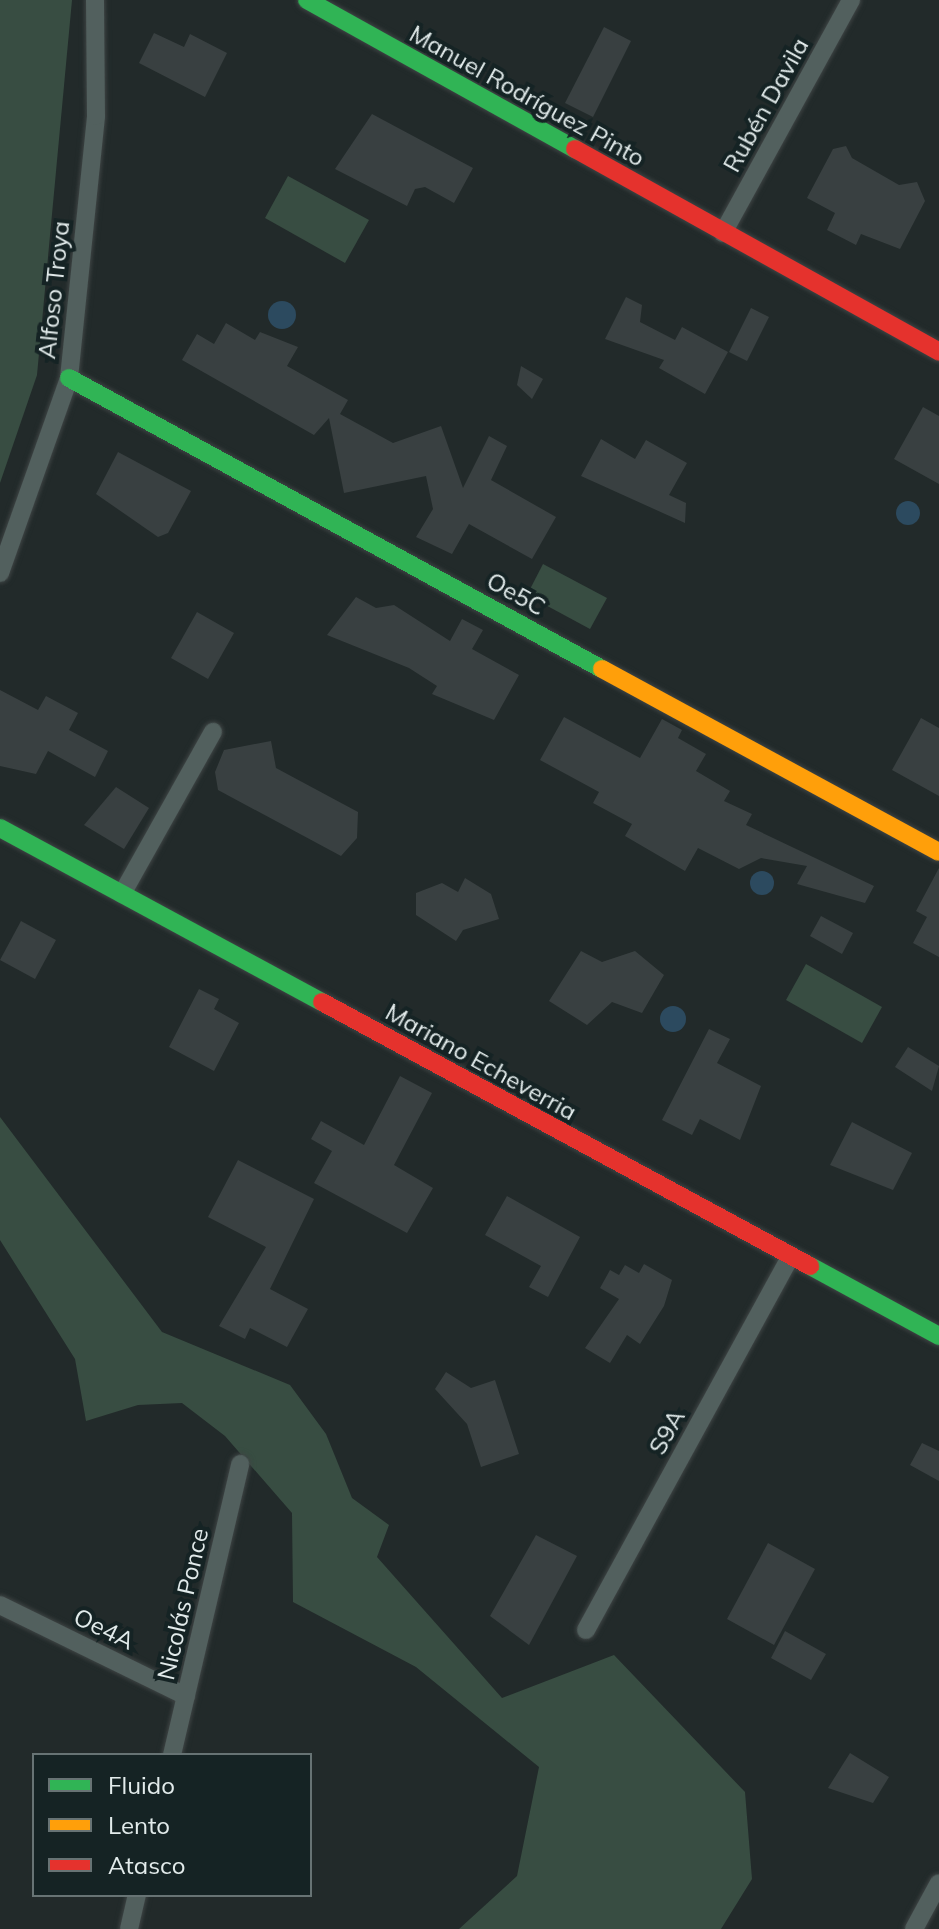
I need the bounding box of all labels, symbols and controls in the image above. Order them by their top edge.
street label: Manuel Rodríguez Pinto [404,19,650,173]
street label: Rubén Davila [717,33,815,177]
street label: Alfoso Troya [32,220,76,360]
street label: Oe5C [482,566,550,622]
street label: Mariano Echeverria [380,998,582,1126]
street label: S9A [643,1404,691,1460]
street label: Nicolás Ponce [152,1525,214,1683]
street label: Oe4A [69,1602,139,1656]
legend [32,1753,312,1897]
text: Fluido [108,1770,175,1800]
text: Lento [108,1810,170,1840]
text: Atasco [108,1850,185,1880]

